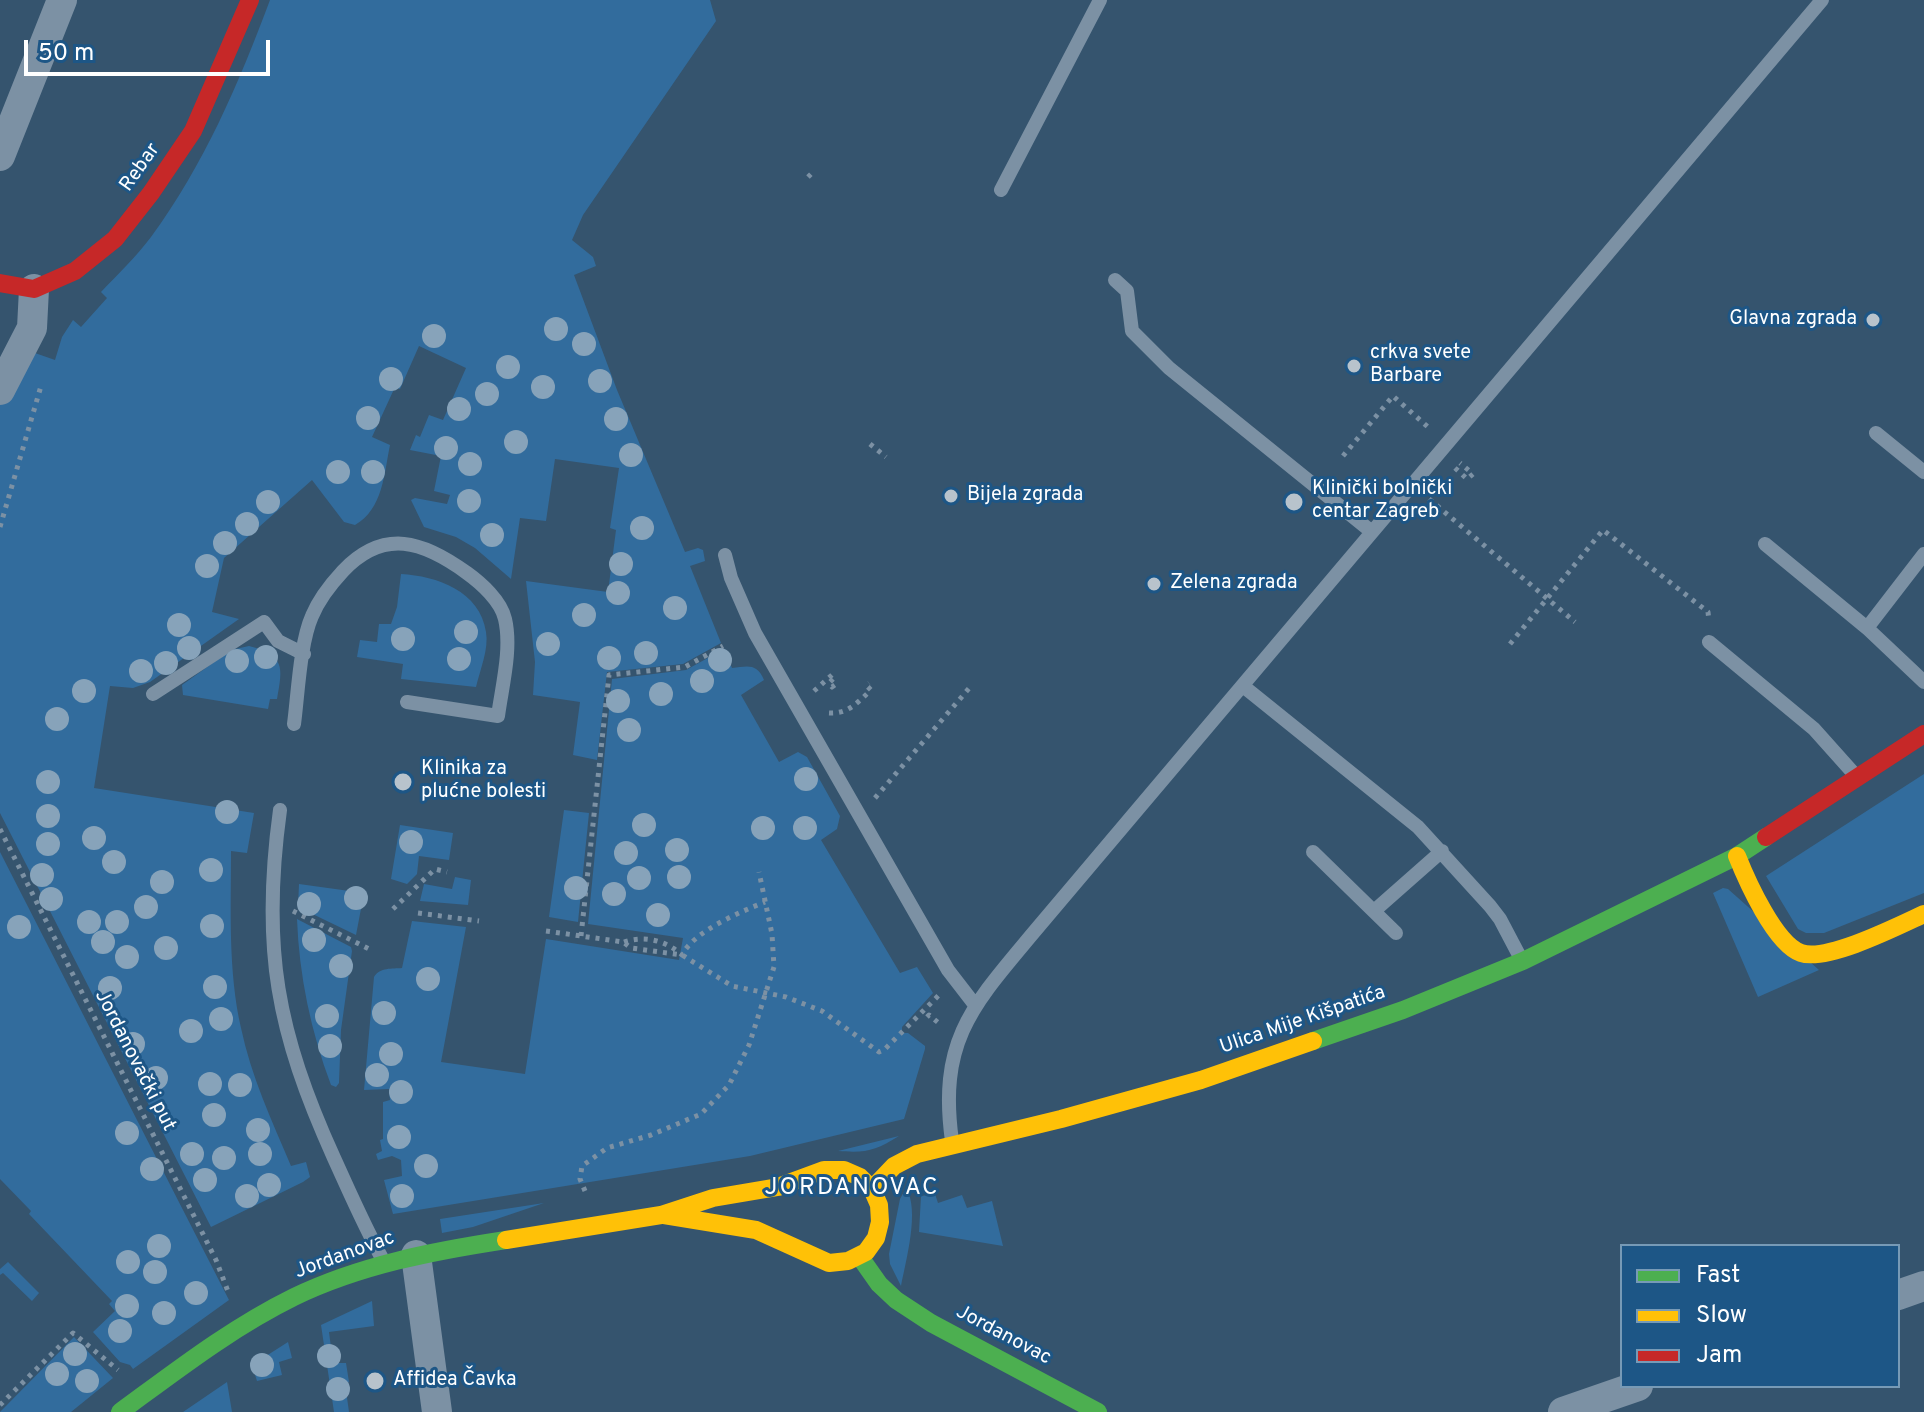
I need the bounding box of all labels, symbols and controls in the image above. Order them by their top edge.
scale bar [28,24,274,74]
text: 50 m [38,39,94,69]
street label: Rebar [116,139,166,197]
place label: Glavna zgrada [1729,308,1857,332]
marker: Glavna zgrada [1864,311,1882,329]
place label: crkva svete Barbare [1370,342,1471,389]
marker: crkva svete Barbare [1345,357,1363,375]
place label: Klinički bolnički centar Zagreb [1312,478,1452,525]
place label: Bijela zgrada [967,484,1083,508]
marker: Bijela zgrada [942,487,960,505]
marker: Klinički bolnički centar Zagreb [1283,491,1305,513]
place label: Zelena zgrada [1170,572,1297,596]
marker: Zelena zgrada [1145,575,1163,593]
place label: Klinika za plućne bolesti [421,758,546,805]
marker: Klinika za plućne bolesti [392,771,414,793]
street label: Ulica Mije Kišpatića [1217,981,1389,1061]
street label: Jordanovački put [88,986,180,1136]
district label: JORDANOVAC [764,1175,940,1203]
street label: Jordanovac [292,1227,398,1285]
legend [1620,1244,1900,1388]
text: Fast [1696,1261,1740,1291]
street label: Jordanovac [951,1301,1055,1371]
text: Slow [1696,1301,1747,1331]
text: Jam [1696,1341,1742,1371]
place label: Affidea Čavka [393,1369,517,1393]
marker: Affidea Čavka [364,1370,386,1392]

